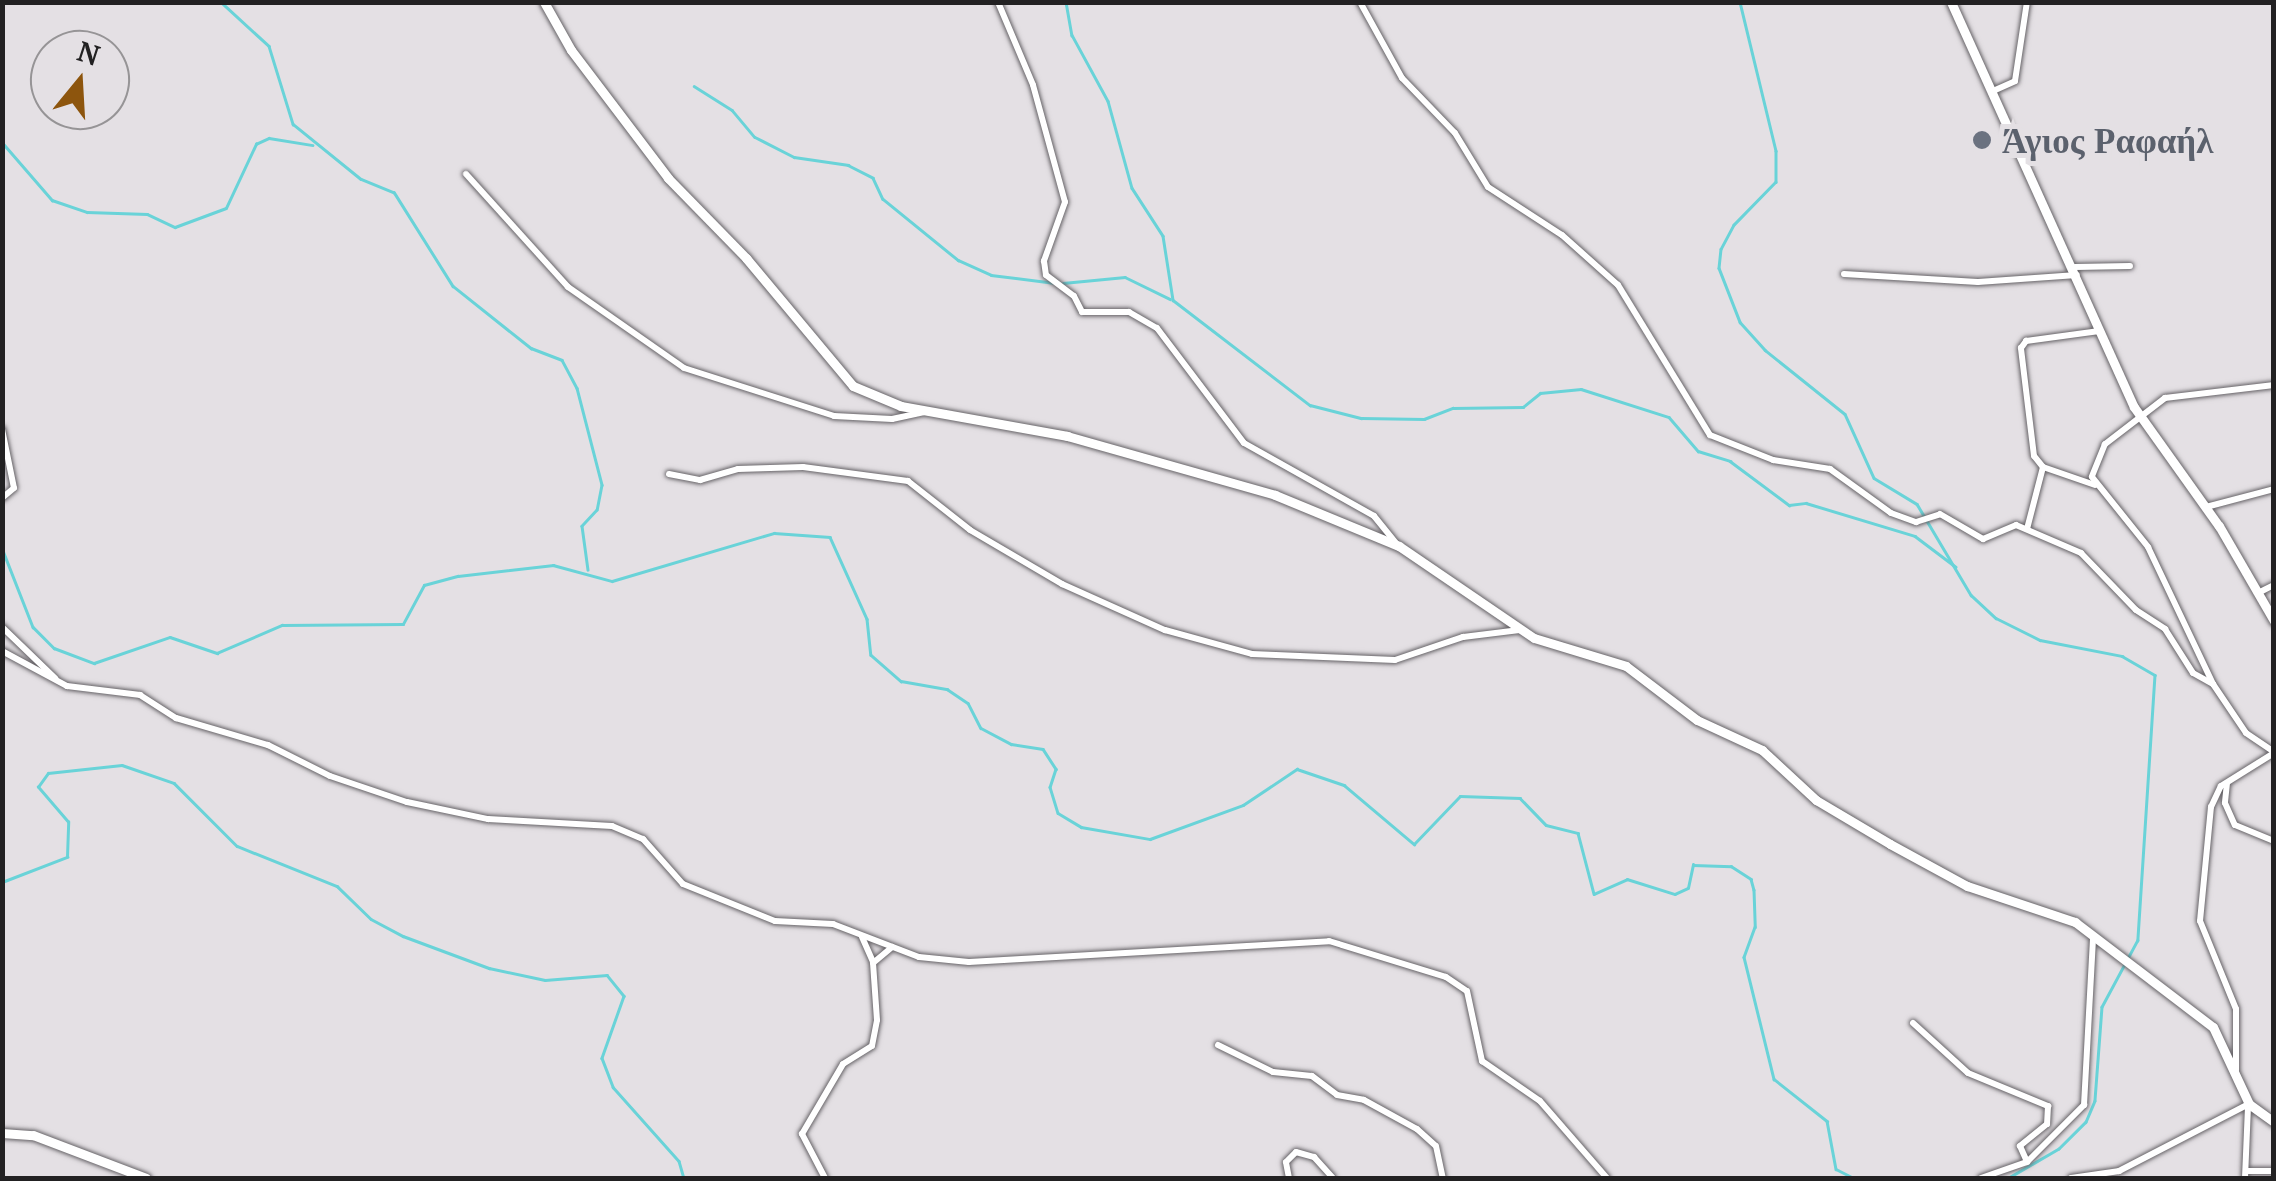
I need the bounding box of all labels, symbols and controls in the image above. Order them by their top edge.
north arrow [30,30,130,130]
text: N [73,32,105,74]
place label: Άγιος Ραφαήλ [2002,119,2213,161]
marker: Άγιος Ραφαήλ [1971,129,1993,151]

